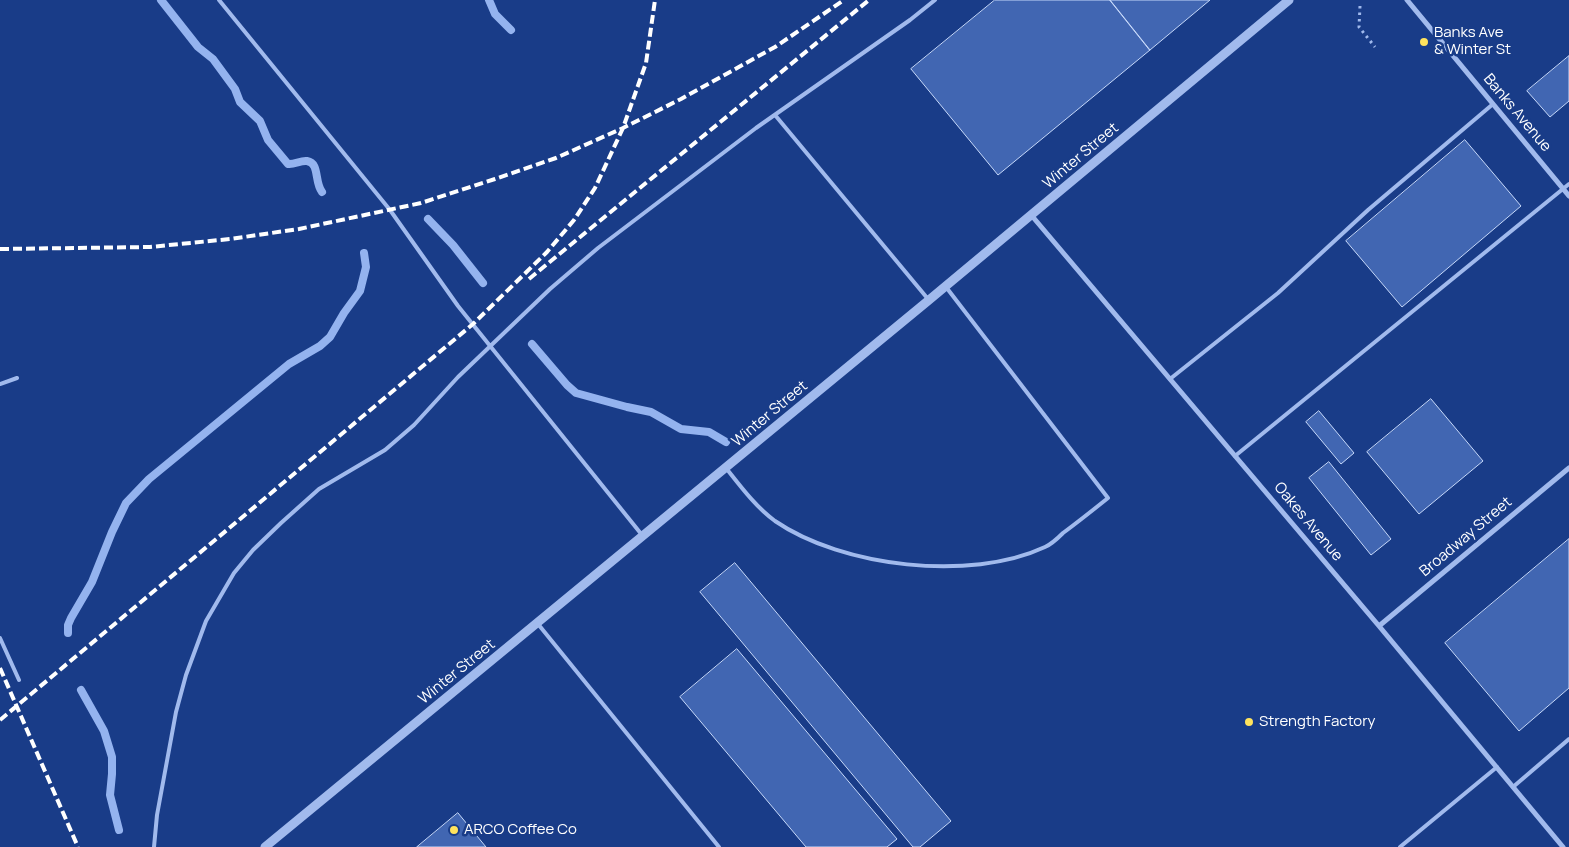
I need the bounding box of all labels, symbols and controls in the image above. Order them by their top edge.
place label: Banks Ave & Winter St [1434,24,1511,59]
marker: Banks Ave & Winter St [1418,36,1430,48]
street label: Banks Avenue [1479,70,1555,156]
street label: Winter Street [1040,119,1122,193]
street label: Winter Street [729,377,811,451]
street label: Oakes Avenue [1270,479,1346,565]
street label: Broadway Street [1416,493,1516,581]
street label: Winter Street [415,636,499,708]
place label: Strength Factory [1259,713,1375,731]
marker: Strength Factory [1243,716,1255,728]
place label: ARCO Coffee Co [464,821,577,839]
marker: ARCO Coffee Co [448,824,460,836]

